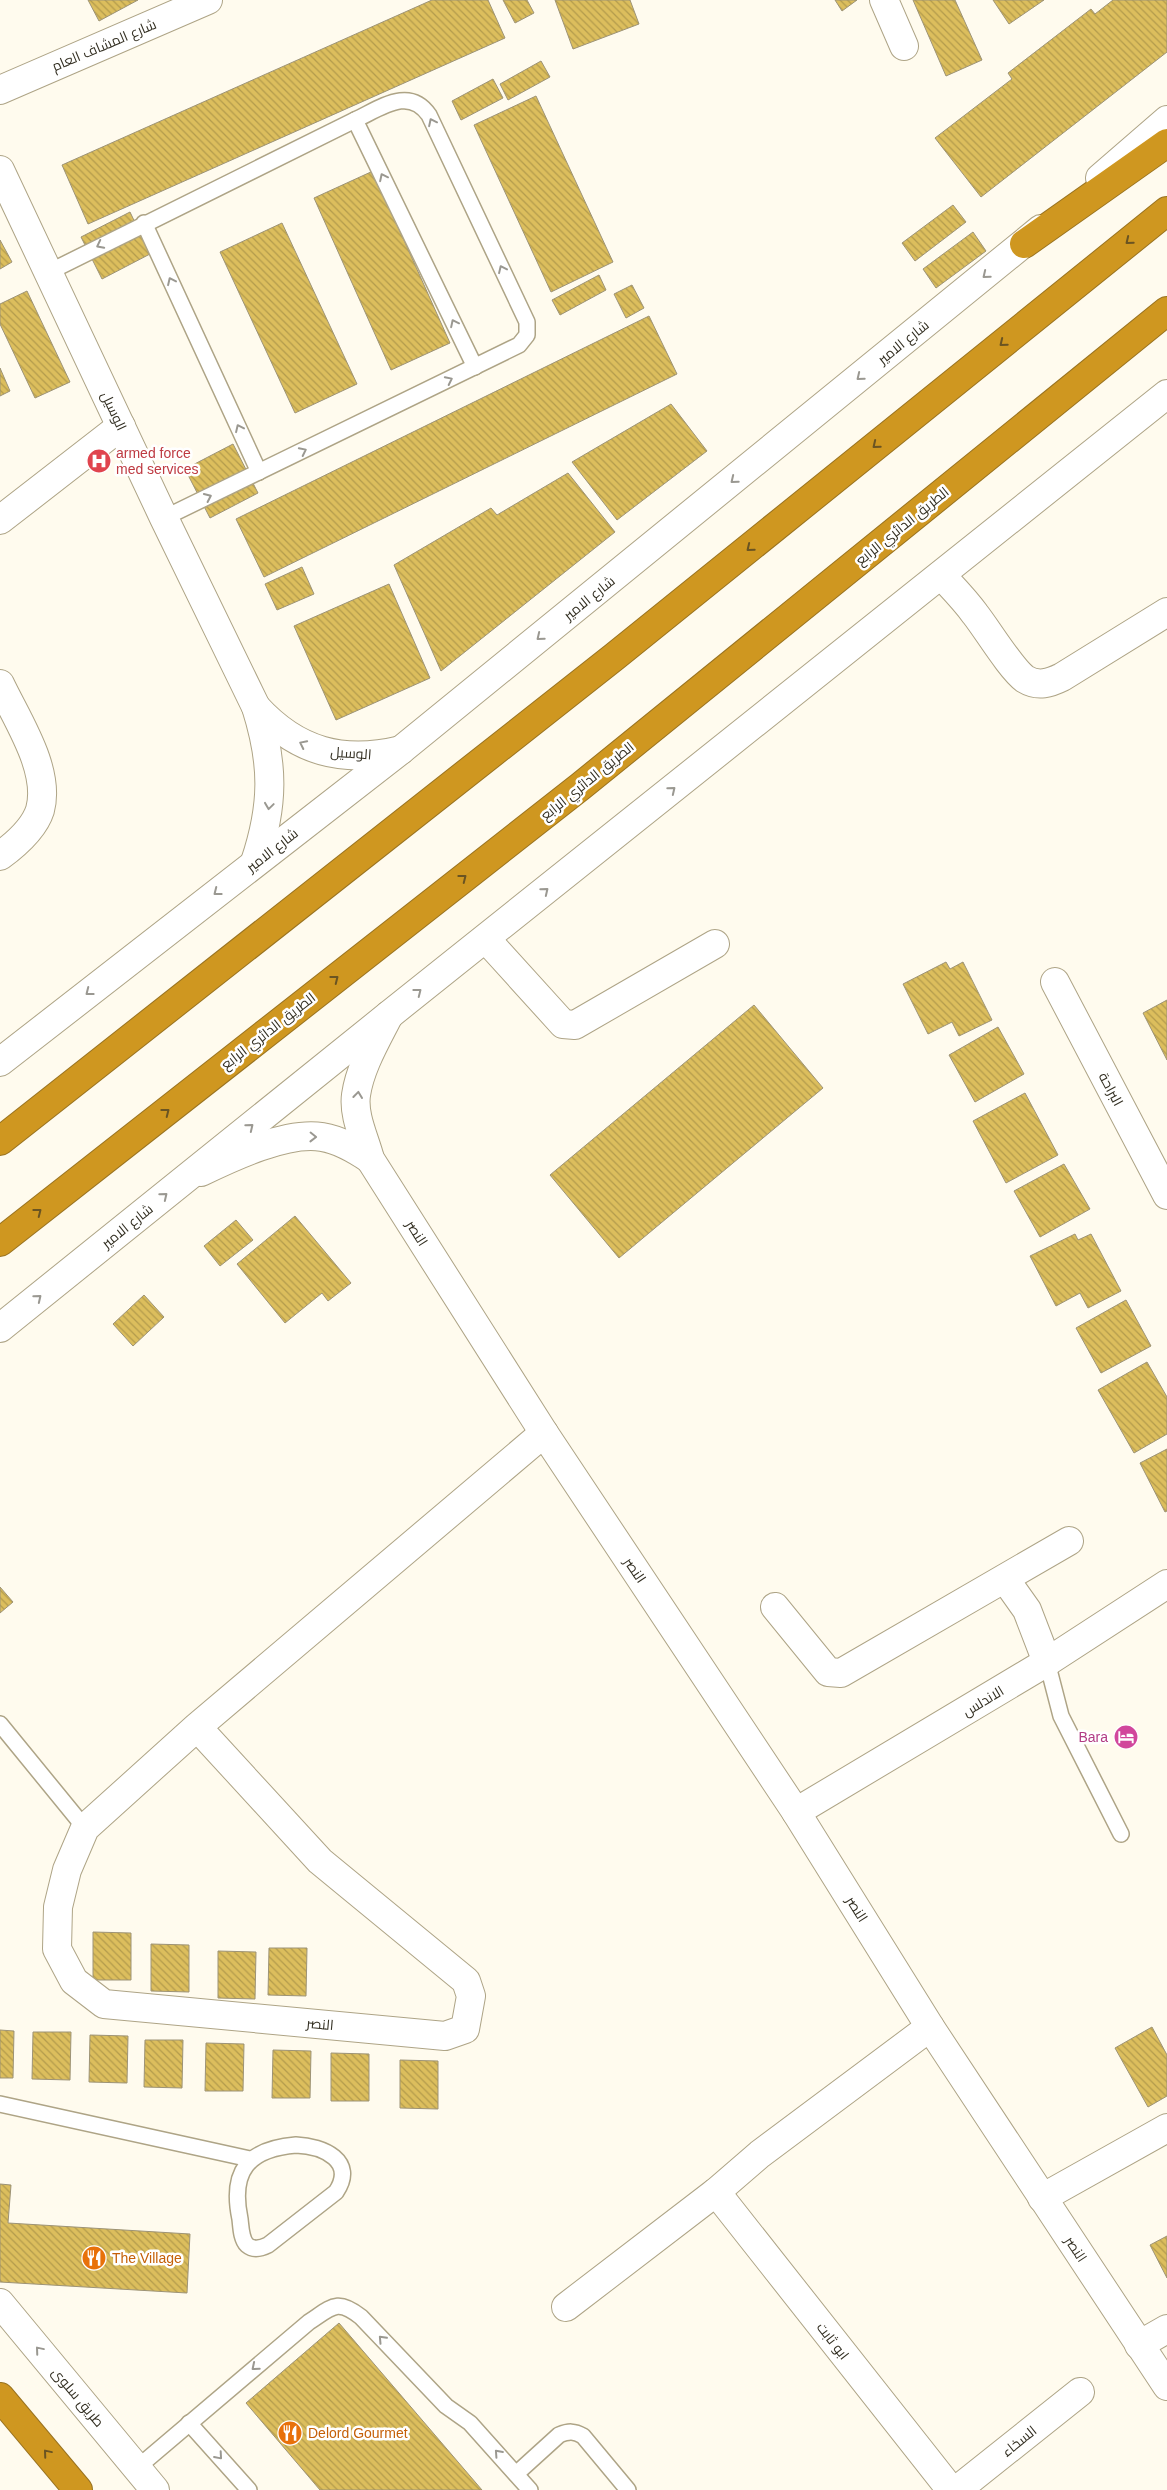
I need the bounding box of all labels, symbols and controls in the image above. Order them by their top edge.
street label: شارع المشاف العام [49,16,159,76]
one-way arrow [428,118,438,127]
one-way arrow [379,173,389,182]
one-way arrow [1126,236,1135,244]
one-way arrow [97,239,106,249]
one-way arrow [498,265,508,274]
one-way arrow [983,269,992,277]
one-way arrow [166,277,177,286]
street label: شارع الامير [873,317,932,369]
one-way arrow [450,319,460,328]
one-way arrow [1000,338,1009,346]
one-way arrow [857,372,866,380]
one-way arrow [444,375,453,386]
street label: الوسيل [98,389,130,433]
one-way arrow [234,424,245,433]
one-way arrow [873,440,882,449]
place label: armed force med services [116,445,198,477]
one-way arrow [298,447,307,457]
hospital icon: armed force med services [86,448,112,474]
one-way arrow [731,474,740,482]
street label: الطريق الدائري الرابع [852,484,954,572]
one-way arrow [202,493,211,503]
one-way arrow [747,542,756,550]
street label: شارع الامير [559,573,618,625]
one-way arrow [537,632,546,640]
one-way arrow [299,739,308,750]
street label: الطريق الدائري الرابع [537,739,639,827]
street label: الوسيل [330,744,372,762]
one-way arrow [667,786,676,795]
one-way arrow [264,802,275,810]
street label: شارع الامير [242,825,302,877]
one-way arrow [457,876,466,884]
one-way arrow [214,887,223,895]
one-way arrow [540,888,549,897]
one-way arrow [329,976,338,984]
one-way arrow [86,987,95,995]
street label: الطريق الدائري الرابع [218,989,321,1076]
one-way arrow [412,989,421,997]
street label: البراحة [1096,1070,1126,1108]
one-way arrow [352,1091,362,1100]
one-way arrow [160,1109,169,1117]
one-way arrow [244,1124,253,1132]
one-way arrow [310,1132,318,1142]
one-way arrow [159,1192,168,1201]
street label: شارع الامير [97,1201,156,1253]
one-way arrow [32,1210,41,1218]
street label: النصر [402,1216,431,1249]
one-way arrow [32,1295,41,1303]
street label: النصر [620,1553,649,1586]
street label: الاندلس [959,1682,1007,1720]
hotel icon: Bara [1113,1724,1139,1750]
place label: Bara [1078,1729,1108,1745]
street label: النصر [842,1892,871,1925]
street label: النصر [305,2015,334,2033]
street label: النصر [1061,2232,1090,2265]
restaurant icon: The Village [81,2245,107,2271]
place label: The Village [112,2250,182,2266]
street label: ابو ثابت [814,2319,852,2363]
one-way arrow [379,2336,388,2345]
one-way arrow [35,2346,44,2355]
one-way arrow [251,2362,260,2371]
street label: طريق سلوى [48,2364,107,2431]
restaurant icon: Delord Gourmet [277,2420,303,2446]
street label: السخاء [998,2422,1040,2460]
place label: Delord Gourmet [308,2425,408,2441]
one-way arrow [43,2449,52,2458]
one-way arrow [494,2450,503,2459]
one-way arrow [213,2451,222,2460]

